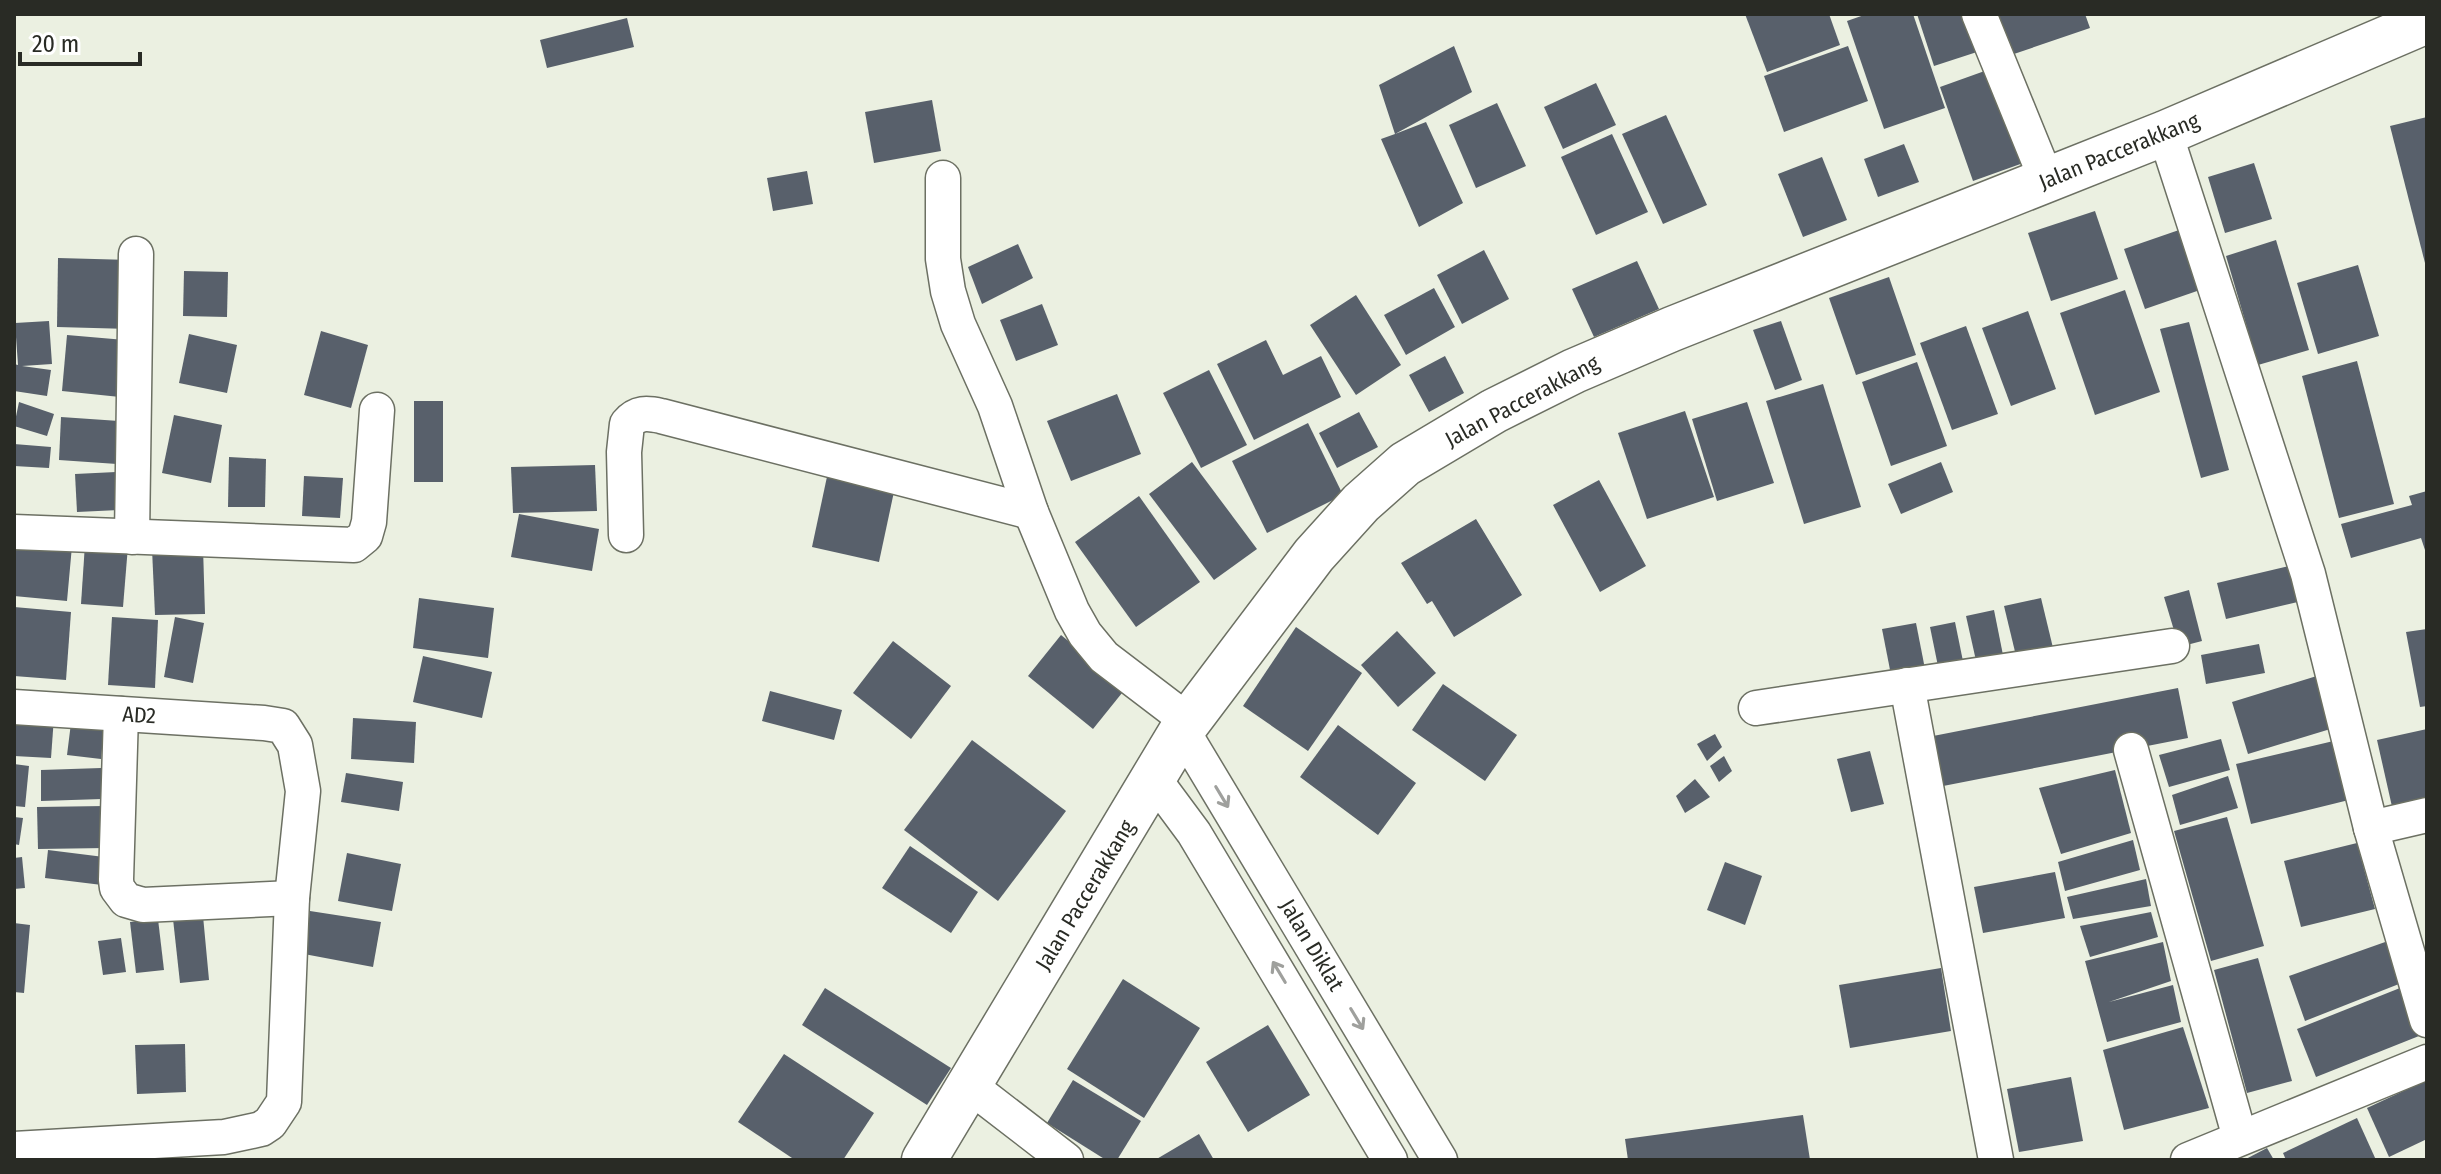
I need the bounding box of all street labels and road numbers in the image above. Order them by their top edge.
street label: Jalan Paccerakkang [2035,106,2204,195]
street label: Jalan Paccerakkang [1440,349,1604,453]
street label: AD2 [122,701,156,729]
street label: Jalan Paccerakkang [1030,814,1141,975]
street label: Jalan Diklat [1274,894,1350,996]

